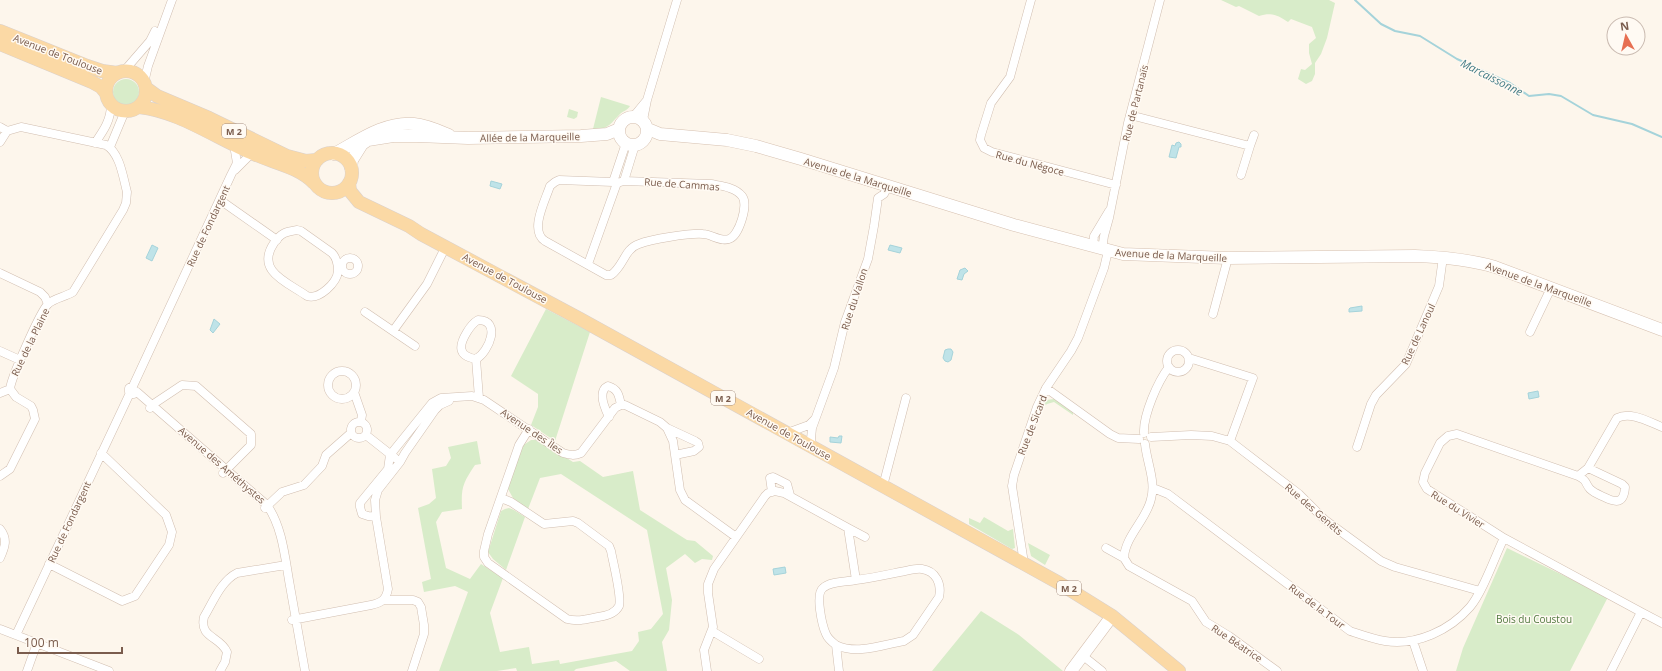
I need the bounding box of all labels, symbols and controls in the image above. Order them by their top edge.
north arrow [1606,16,1646,56]
text: N [1619,18,1630,34]
street label: Avenue de Toulouse [11,31,105,78]
water label: Marcaissonne [1458,55,1526,99]
street label: Rue de Partanaïs [1119,63,1151,143]
road number: M 2 [222,124,246,138]
street label: Allée de la Marqueille [480,129,580,145]
street label: Rue du Négoce [994,147,1066,179]
street label: Avenue de la Marqueille [802,154,914,200]
street label: Rue de Cammas [644,174,720,194]
street label: Rue de Fondargent [183,182,233,269]
street label: Avenue de la Marqueille [1115,245,1228,265]
street label: Avenue de Toulouse [460,250,550,307]
street label: Avenue de la Marqueille [1484,258,1594,310]
street label: Rue du Vallon [837,266,871,332]
street label: Rue de Lanoul [1398,301,1438,367]
street label: Rue de la Plaine [8,305,53,378]
road number: M 2 [711,391,735,405]
street label: Rue de Sicard [1014,393,1050,457]
street label: Avenue des Îles [498,405,566,457]
street label: Avenue de Toulouse [744,405,834,463]
street label: Avenue des Améthystes [175,423,269,507]
street label: Rue de Fondargent [44,478,94,565]
street label: Rue des Genêts [1282,480,1346,538]
street label: Rue du Vivier [1428,487,1488,531]
street label: Rue de la Tour [1286,580,1348,632]
road number: M 2 [1057,581,1081,595]
park label: Bois du Coustou [1496,612,1572,626]
street label: Rue Béatrice [1209,621,1266,665]
scale bar [18,629,122,655]
text: 100 m [24,634,59,651]

